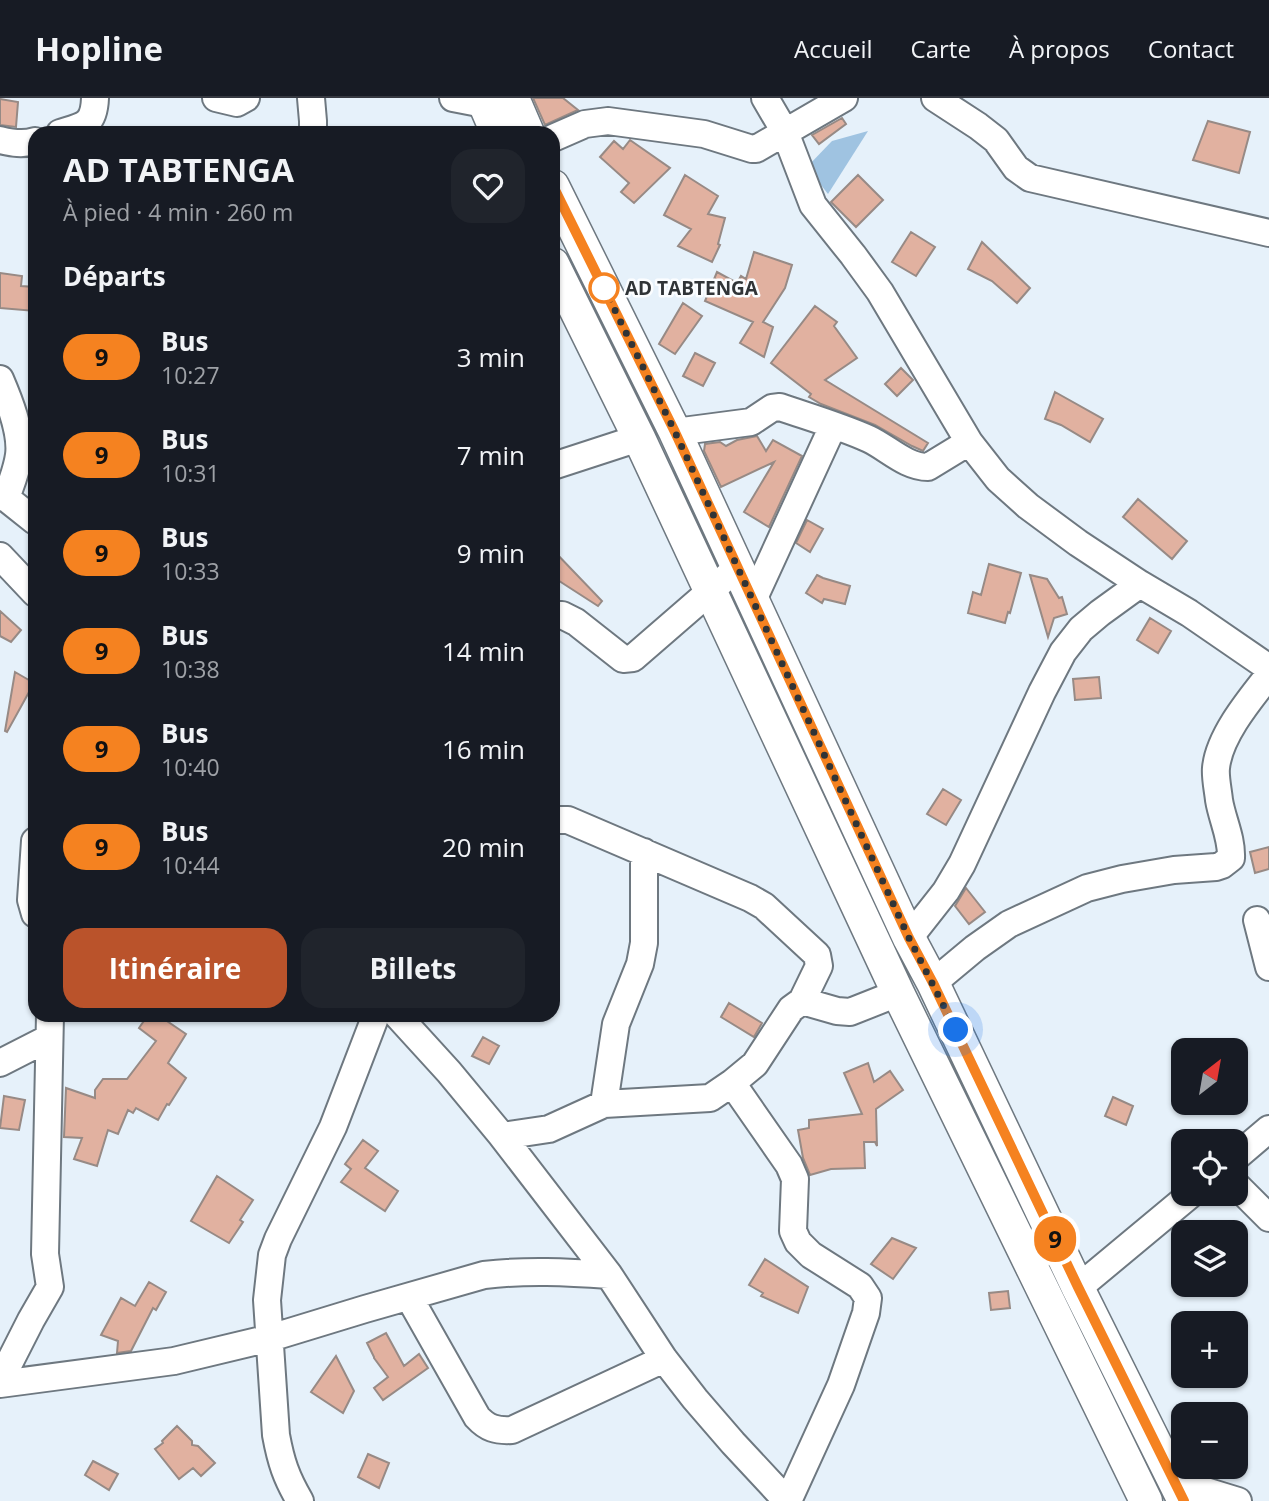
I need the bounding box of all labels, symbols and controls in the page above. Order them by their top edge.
text: Hopline [35,26,163,71]
text: Accueil [794,32,873,65]
text: Carte [911,32,971,65]
text: À propos [1009,32,1110,65]
text: Contact [1148,32,1234,65]
text: AD TABTENGA [63,147,294,192]
button: heart [451,149,525,223]
text: À pied · 4 min · 260 m [63,196,293,228]
text: Départs [63,258,166,294]
marker: AD TABTENGA [589,273,619,303]
place label: AD TABTENGA [625,275,759,301]
text: Bus [161,323,208,359]
text: 3 min [457,339,525,375]
text: 9 [95,340,108,373]
text: 10:27 [161,359,220,391]
text: Bus [161,421,208,457]
text: 7 min [457,437,525,473]
text: 9 [95,438,108,471]
text: 10:31 [161,457,220,489]
text: Bus [161,519,208,555]
text: 9 min [457,535,525,571]
text: 9 [95,536,108,569]
text: 10:33 [161,555,220,587]
text: Bus [161,617,208,653]
text: 14 min [442,633,525,669]
text: 9 [95,634,108,667]
text: 10:38 [161,653,220,685]
text: Bus [161,715,208,751]
text: 16 min [442,731,525,767]
text: 9 [95,732,108,765]
text: 10:40 [161,751,220,783]
text: Bus [161,813,208,849]
text: 20 min [442,829,525,865]
text: 9 [95,830,108,863]
text: 10:44 [161,849,220,881]
button: Itinéraire [63,928,287,1008]
button: Billets [301,928,525,1008]
your location [938,1012,973,1047]
north arrow [1171,1038,1248,1115]
map controls [1171,1038,1248,1479]
button: locate [1171,1129,1248,1206]
line badge: 9 [1032,1216,1078,1262]
button: layers [1171,1220,1248,1297]
text: 9 [1048,1222,1062,1255]
button: + [1171,1311,1248,1388]
button: − [1171,1402,1248,1479]

